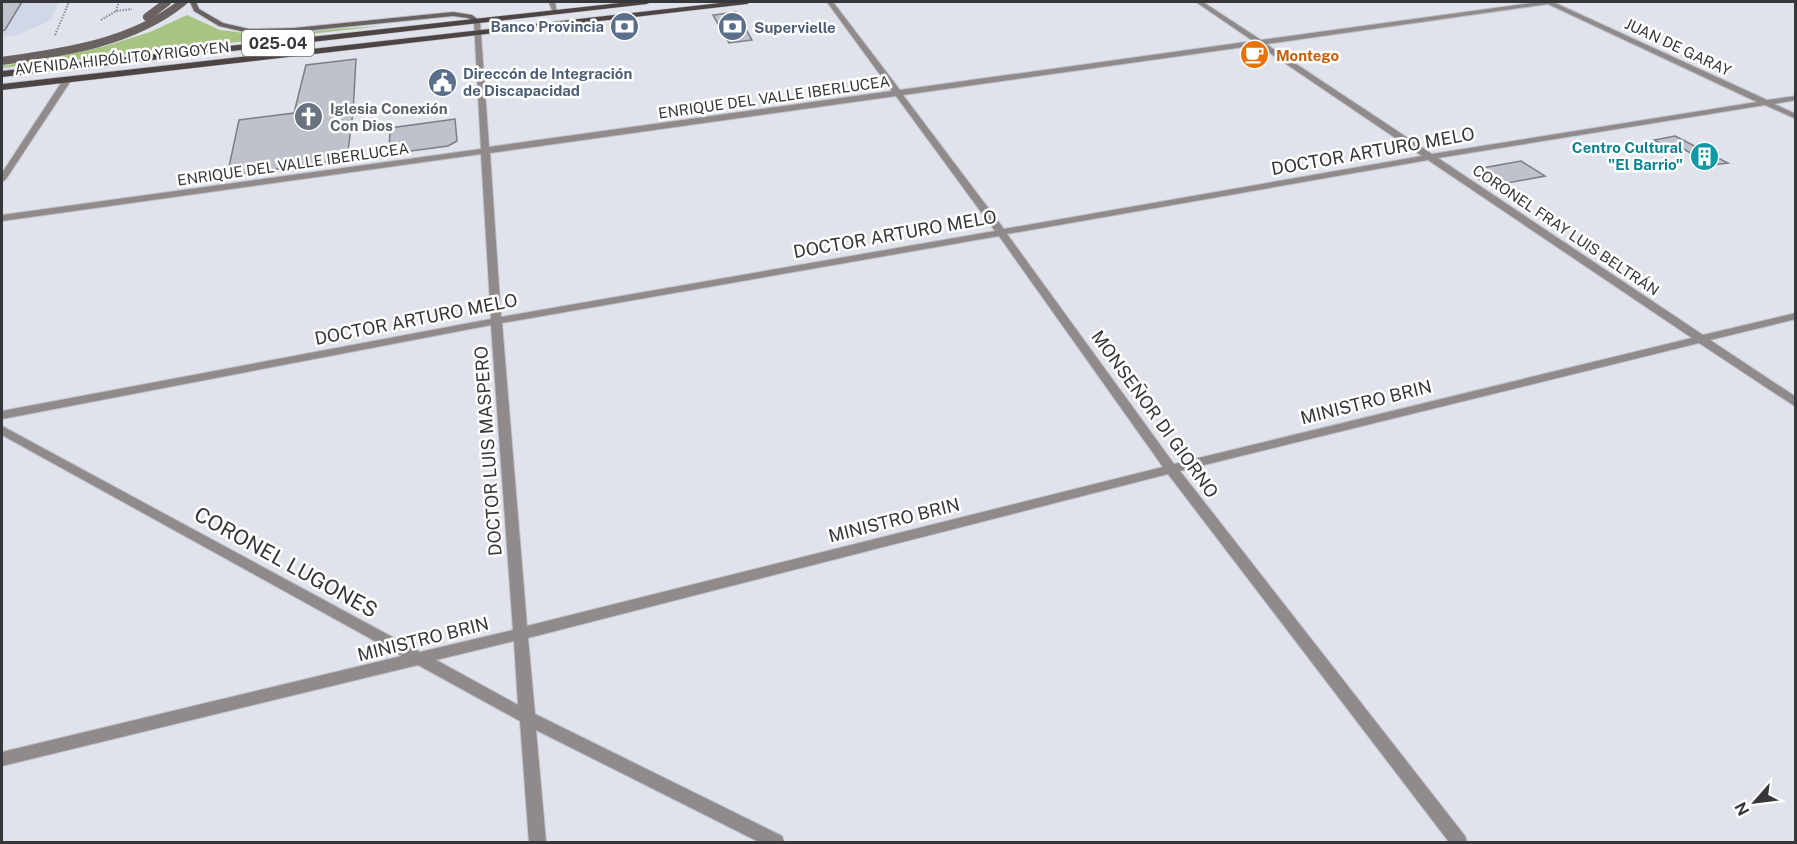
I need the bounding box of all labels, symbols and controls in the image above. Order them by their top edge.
bank icon: Banco Provincia [609,10,641,42]
bank icon: Supervielle [717,11,749,43]
street label: JUAN DE GARAY [1622,15,1734,79]
place label: Banco Provincia [490,18,604,35]
place label: Supervielle [754,19,836,36]
road number: 025-04 [242,30,314,56]
street label: AVENIDA HIPÓLITO YRIGOYEN [14,37,230,78]
cafe icon: Montego [1239,39,1271,71]
place label: Montego [1276,47,1340,64]
place label: Direccón de Integración de Discapacidad [463,65,632,99]
public building icon: Direccón de Integración de Discapacidad [426,66,458,98]
street label: ENRIQUE DEL VALLE IBERLUCEA [657,72,891,122]
place label: Iglesia Conexión Con Dios [330,100,448,134]
church icon: Iglesia Conexión Con Dios [293,101,325,133]
street label: DOCTOR ARTURO MELO [1270,123,1476,179]
street label: ENRIQUE DEL VALLE IBERLUCEA [176,139,410,189]
place label: Centro Cultural "El Barrio" [1572,139,1683,173]
building icon: Centro Cultural "El Barrio" [1688,140,1720,172]
street label: CORONEL FRAY LUIS BELTRÁN [1470,161,1662,299]
street label: DOCTOR ARTURO MELO [792,206,998,262]
street label: DOCTOR ARTURO MELO [313,289,519,349]
street label: MONSEÑOR DI GIORNO [1087,326,1224,502]
street label: DOCTOR LUIS MASPERO [470,345,506,557]
street label: MINISTRO BRIN [1298,376,1434,428]
street label: MINISTRO BRIN [826,494,962,546]
street label: CORONEL LUGONES [190,501,382,623]
street label: MINISTRO BRIN [355,613,491,665]
north arrow [1725,772,1785,832]
text: N [1731,799,1754,819]

